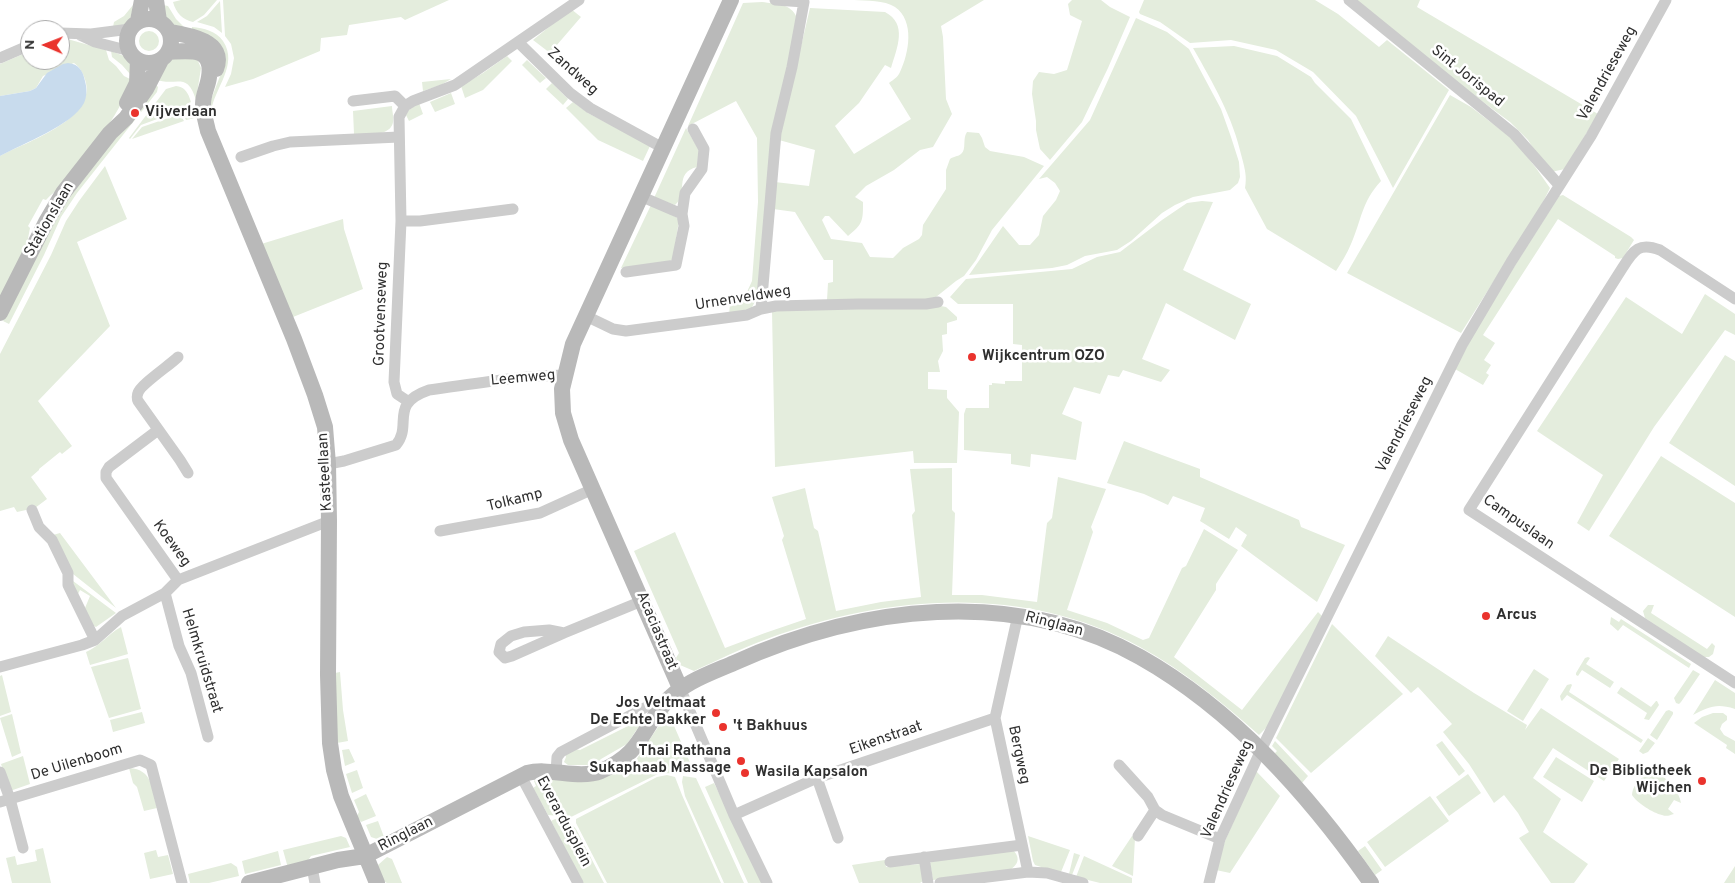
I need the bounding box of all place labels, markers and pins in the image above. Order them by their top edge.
place label: Vijverlaan [145,104,217,122]
marker: Vijverlaan [129,107,141,119]
place label: Wijkcentrum OZO [982,348,1105,366]
marker: Wijkcentrum OZO [966,351,978,363]
place label: Arcus [1496,607,1537,625]
marker: Arcus [1480,610,1492,622]
place label: Jos Veltmaat De Echte Bakker [590,695,706,730]
marker: Jos Veltmaat De Echte Bakker [710,707,722,719]
place label: 't Bakhuus [733,718,808,736]
marker: 't Bakhuus [717,721,729,733]
place label: Thai Rathana Sukaphaab Massage [589,743,731,778]
marker: Thai Rathana Sukaphaab Massage [735,755,747,767]
place label: De Bibliotheek Wijchen [1589,763,1692,798]
place label: Wasila Kapsalon [755,764,868,782]
marker: Wasila Kapsalon [739,767,751,779]
marker: De Bibliotheek Wijchen [1696,775,1708,787]

